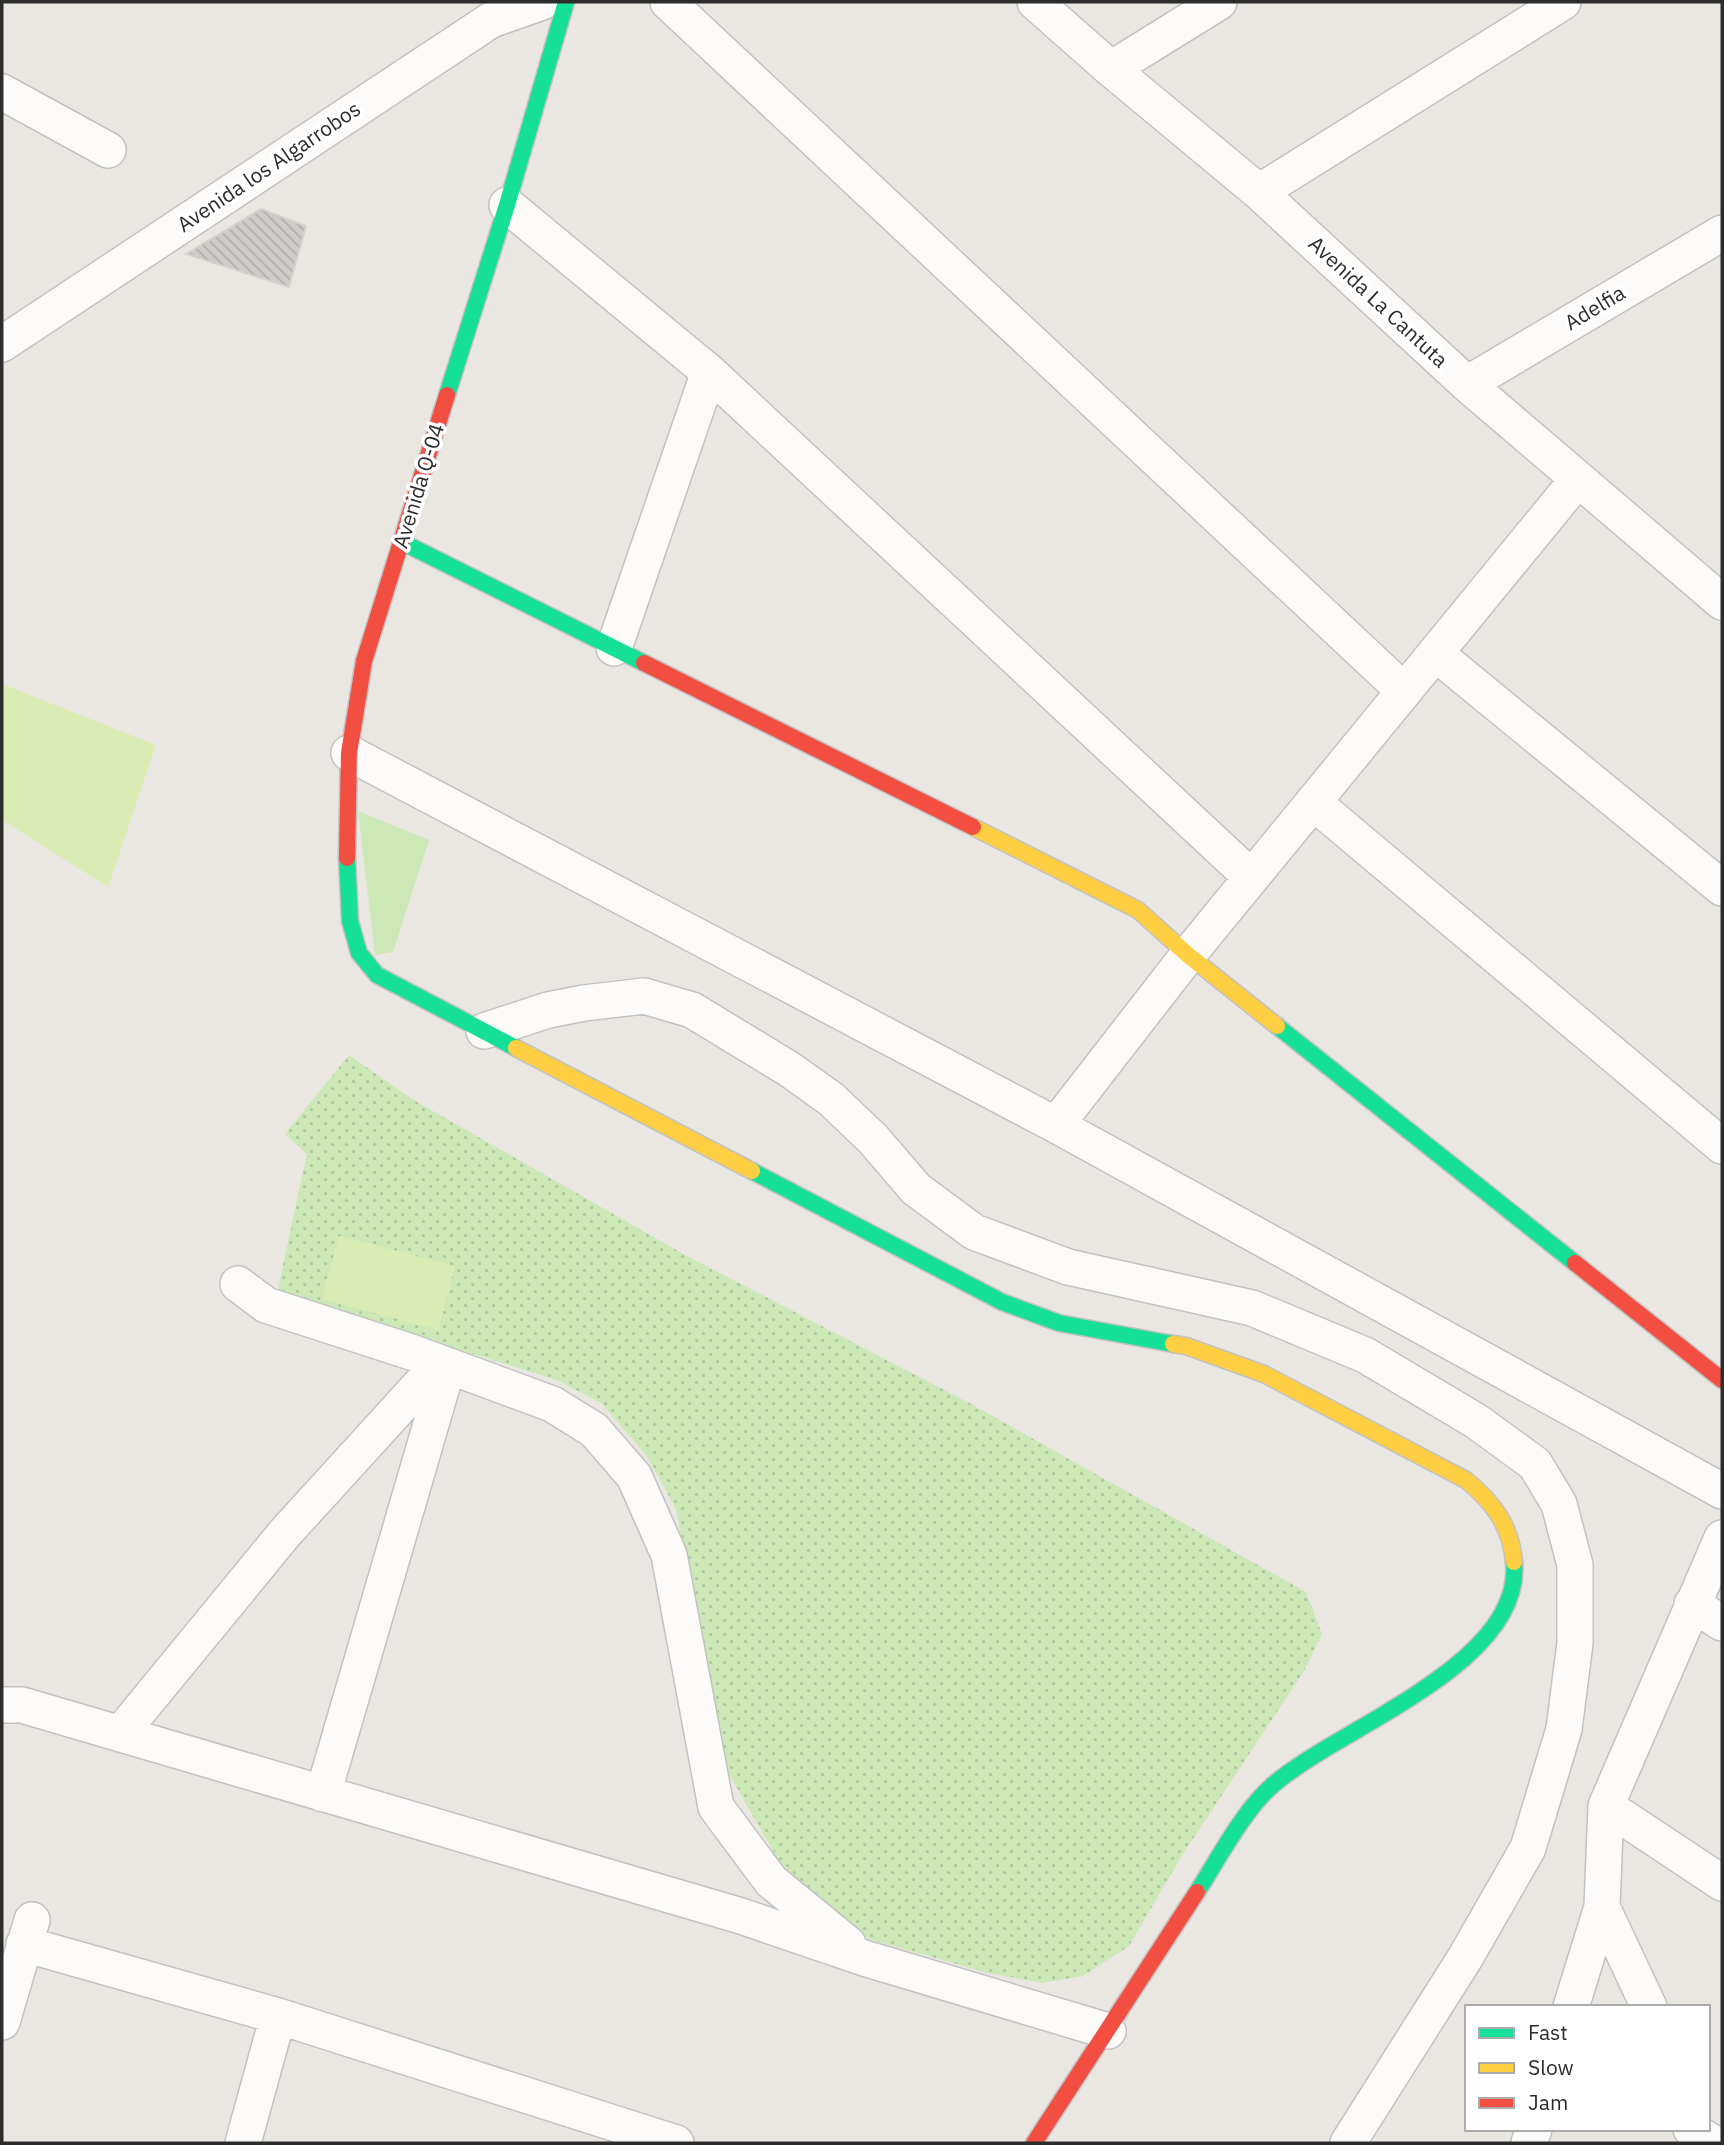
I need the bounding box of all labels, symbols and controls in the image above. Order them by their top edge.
street label: Avenida los Algarrobos [171,94,366,238]
street label: Avenida La Cantuta [1303,229,1454,373]
street label: Adelfia [1559,278,1630,336]
street label: Avenida Q-04 [386,420,450,551]
legend [1465,2005,1710,2131]
text: Fast [1528,2018,1568,2046]
text: Slow [1528,2053,1574,2081]
text: Jam [1528,2088,1568,2116]

